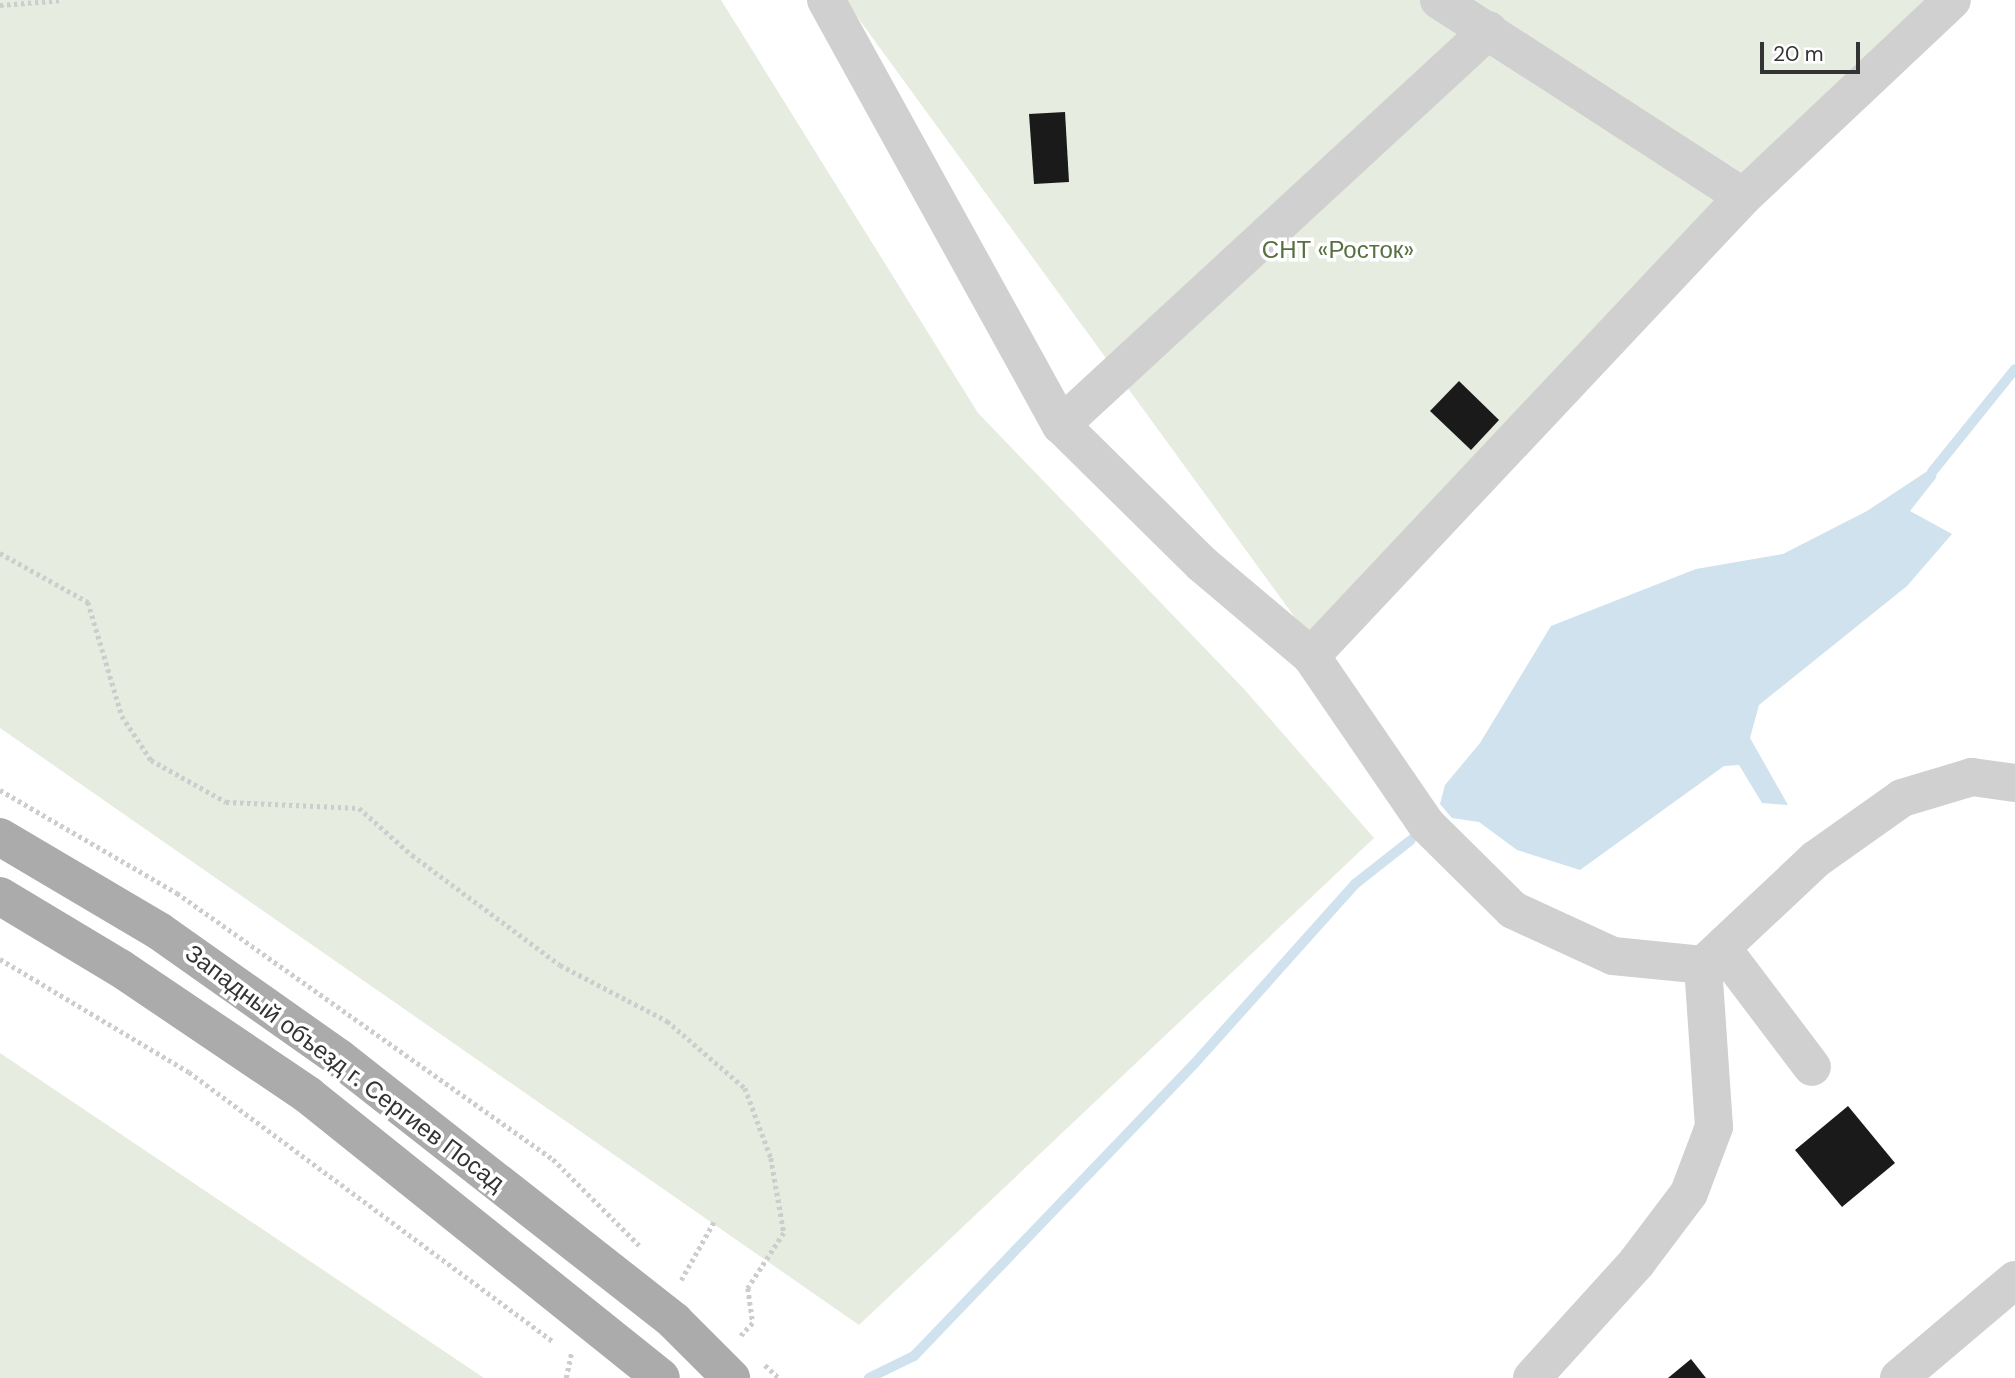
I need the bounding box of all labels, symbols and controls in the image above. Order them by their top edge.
scale bar [1763,28,1863,72]
text: 20 m [1773,40,1824,68]
park label: СНТ «Росток» [1262,236,1414,264]
street label: Западный объезд г. Сергиев Посад [180,939,510,1197]

